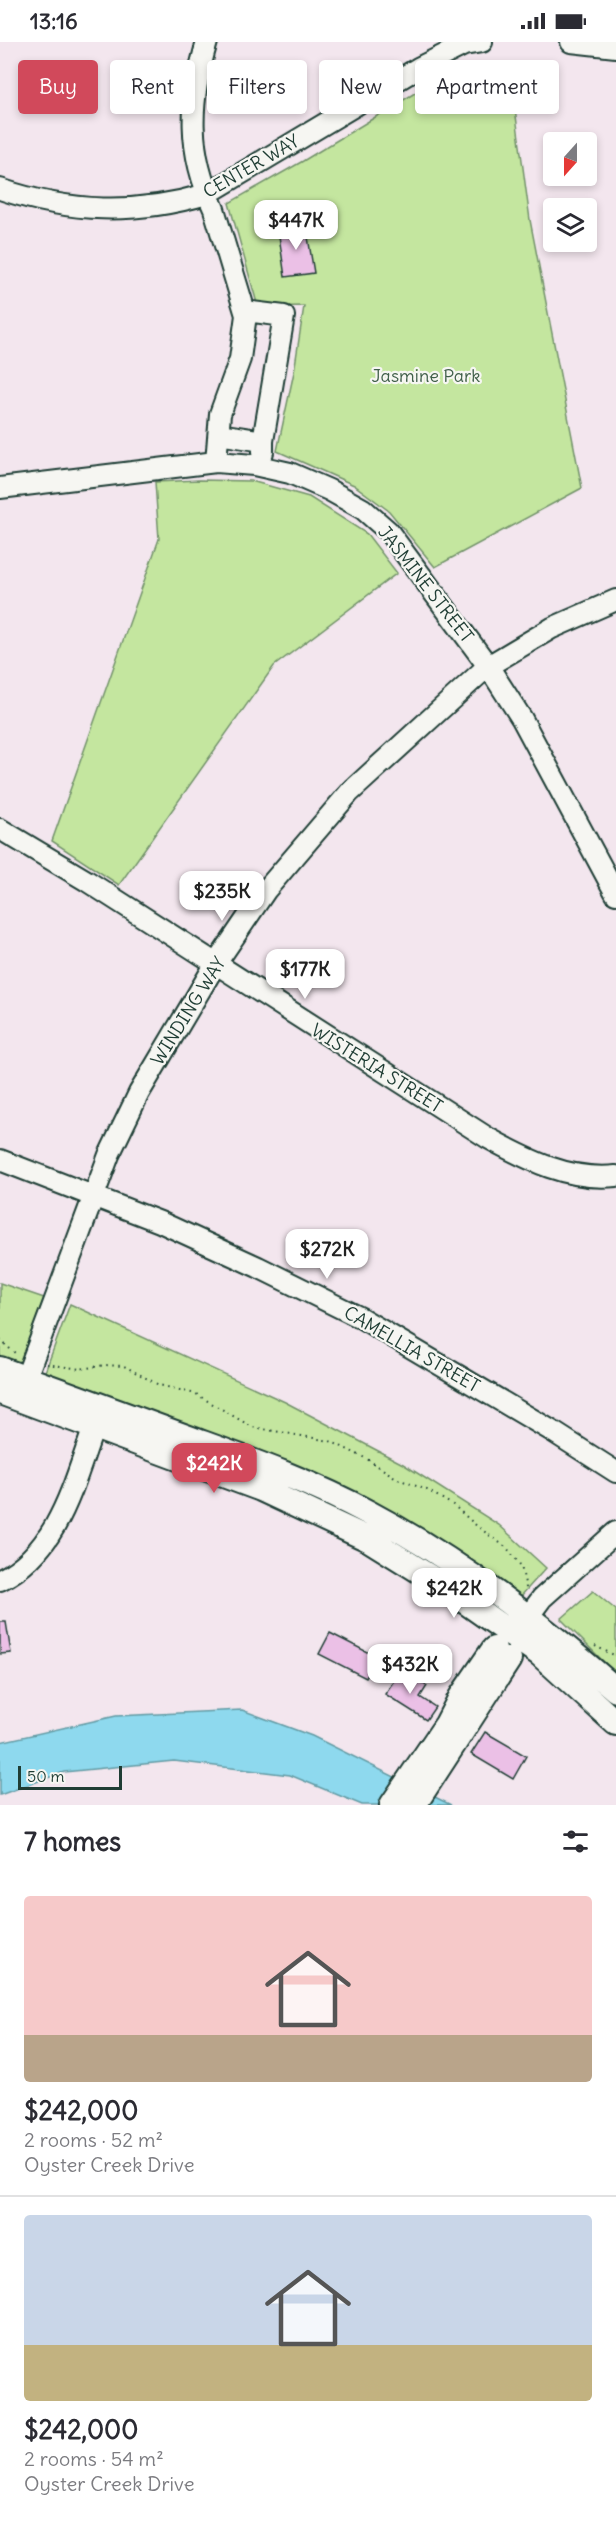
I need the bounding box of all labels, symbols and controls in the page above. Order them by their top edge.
text: 13:16 [30,7,78,35]
chip: Buy [18,60,98,114]
chip: Rent [110,60,195,114]
chip: Filters [207,60,307,114]
chip: New [319,60,403,114]
chip: Apartment [415,60,559,114]
street label: CENTER WAY [199,129,303,203]
north arrow [543,132,597,186]
map controls [543,132,597,252]
button: layers [543,198,597,252]
pin: $447K [254,200,338,251]
text: $447K [268,207,324,232]
park label: Jasmine Park [372,364,481,387]
street label: JASMINE STREET [373,521,479,647]
pin: $235K [180,871,264,922]
text: $235K [193,878,251,903]
pin: $177K [263,949,347,1000]
street label: WINDING WAY [146,953,230,1069]
text: $177K [280,956,330,981]
street label: WISTERIA STREET [307,1018,447,1118]
pin: $272K [285,1229,369,1280]
text: $272K [299,1236,355,1261]
street label: CAMELLIA STREET [340,1301,484,1397]
pin: $242K [172,1443,256,1494]
text: $242K [186,1450,242,1475]
pin: $242K [412,1568,496,1619]
text: $242K [426,1575,482,1600]
pin: $432K [368,1644,452,1695]
text: $432K [381,1651,439,1676]
scale bar [18,1763,122,1790]
text: 50 m [27,1766,65,1786]
text: 7 homes [24,1825,121,1858]
icon: filters [559,1825,592,1858]
icon: home [254,1935,362,2043]
text: $242,000 [24,2094,138,2127]
text: 2 rooms · 52 m² [24,2127,163,2152]
text: Oyster Creek Drive [24,2152,195,2177]
icon: home [254,2254,362,2362]
text: $242,000 [24,2413,138,2446]
text: 2 rooms · 54 m² [24,2446,164,2471]
text: Oyster Creek Drive [24,2471,195,2496]

